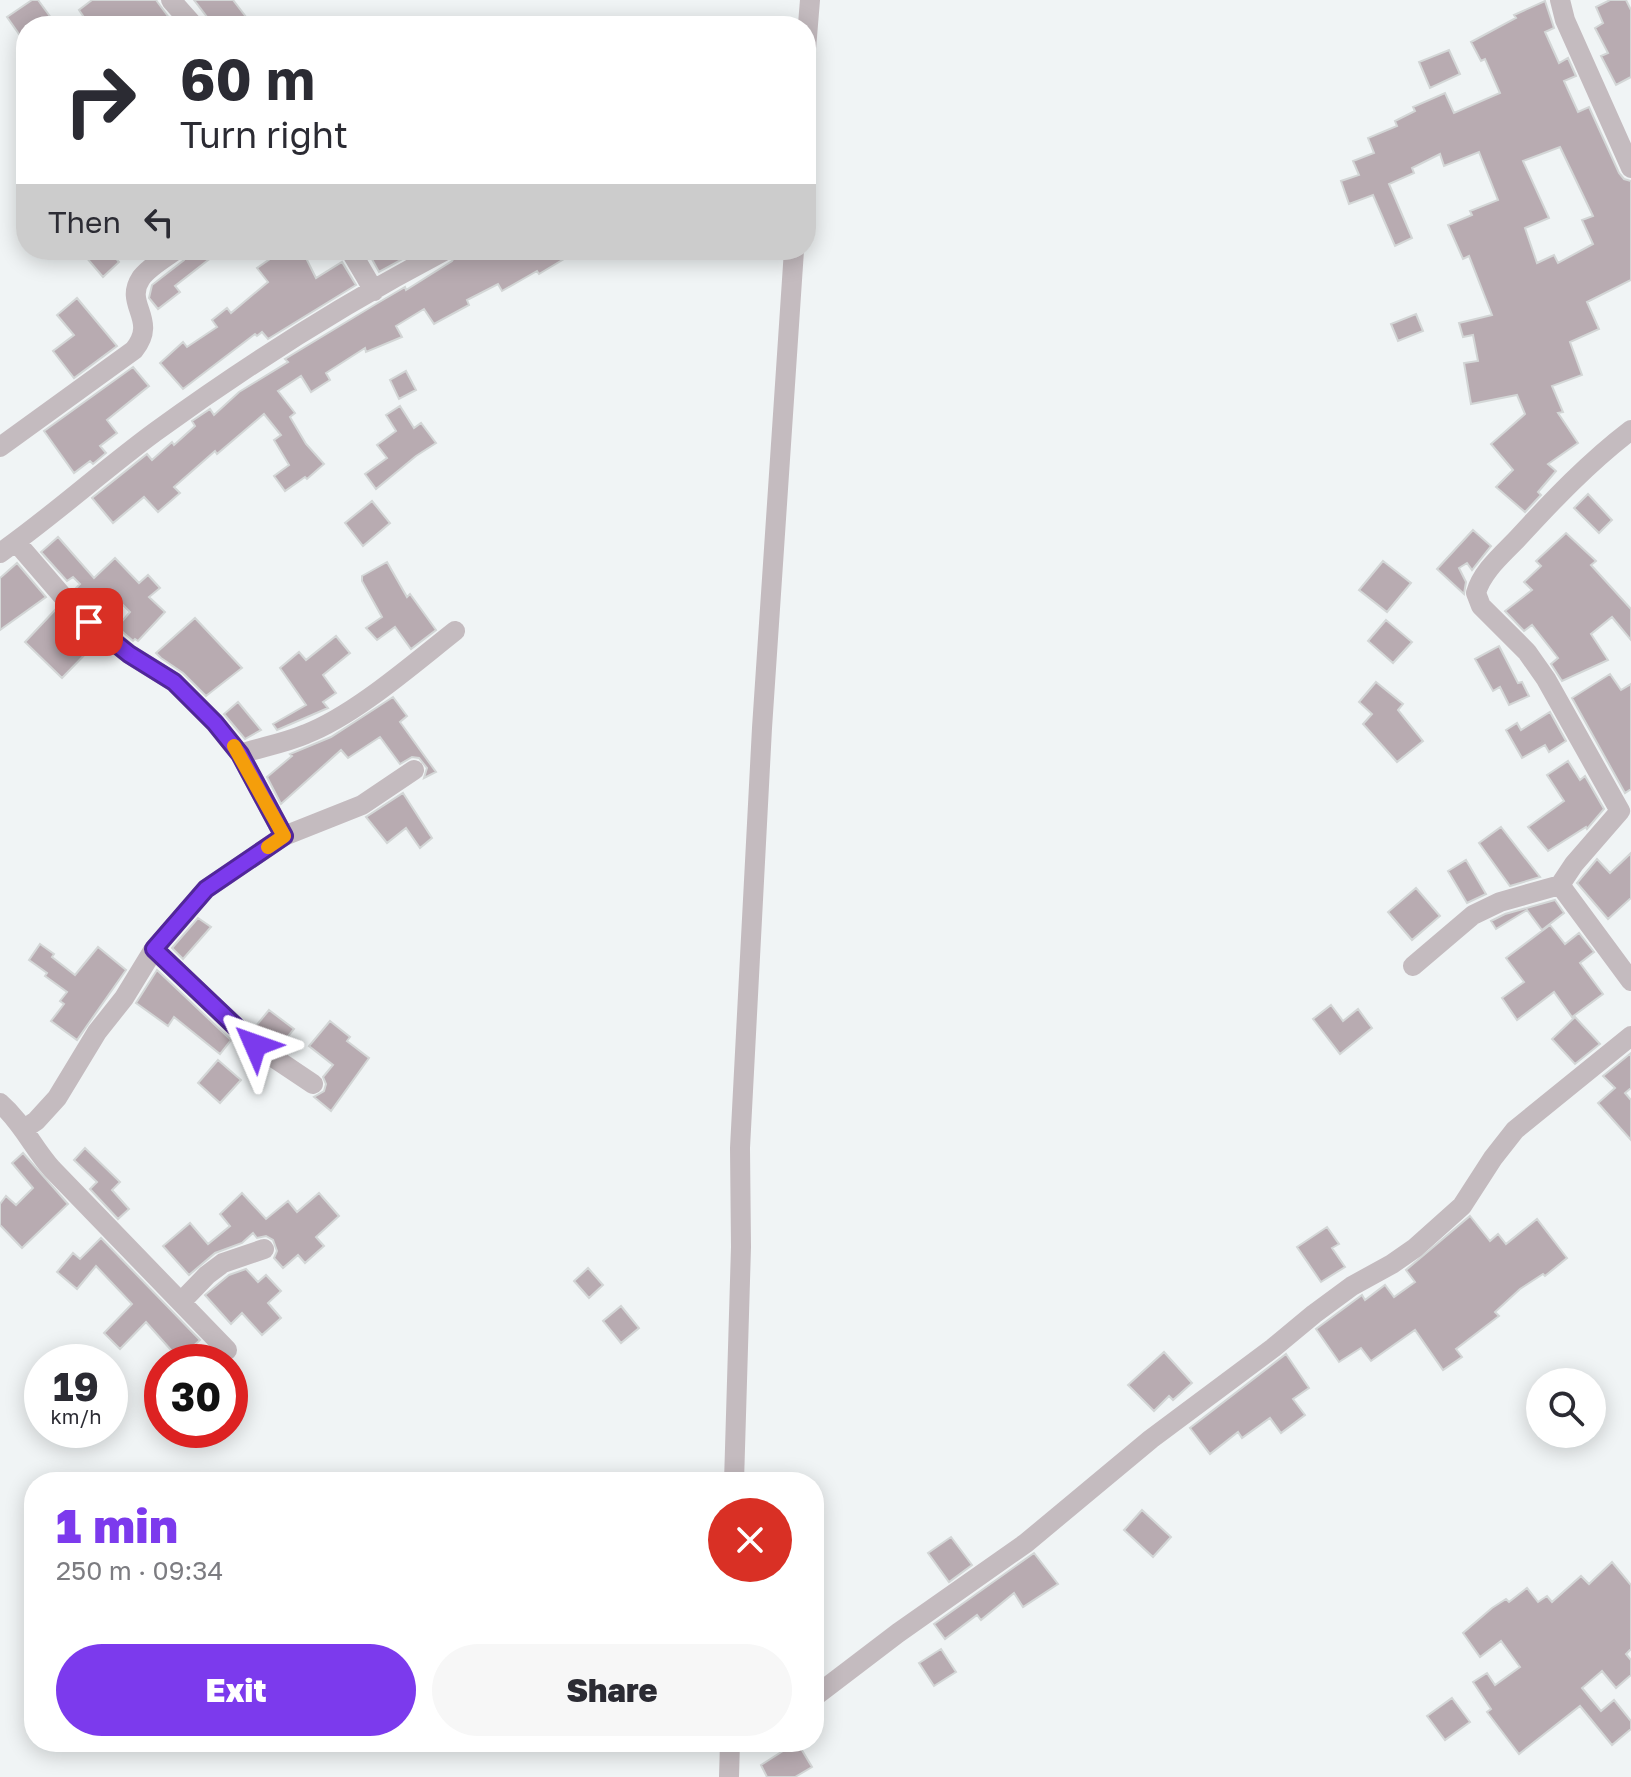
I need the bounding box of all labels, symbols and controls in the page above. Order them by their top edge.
text: 60 m [180,45,315,112]
icon: right [48,48,152,152]
text: Turn right [180,113,348,156]
icon: left [137,200,181,244]
text: Then [48,204,121,240]
pin [55,588,123,656]
icon: arrive [67,600,111,644]
position arrow [213,1003,297,1087]
speed limit sign: 30 [144,1344,248,1448]
text: 19 [53,1362,99,1410]
map controls [1526,1368,1606,1448]
button: search [1526,1368,1606,1448]
text: km/h [51,1404,101,1428]
text: 1 min [56,1496,178,1554]
button: close [708,1498,792,1582]
text: 250 m · 09:34 [56,1555,223,1586]
button: Exit [56,1644,416,1736]
button: Share [432,1644,792,1736]

